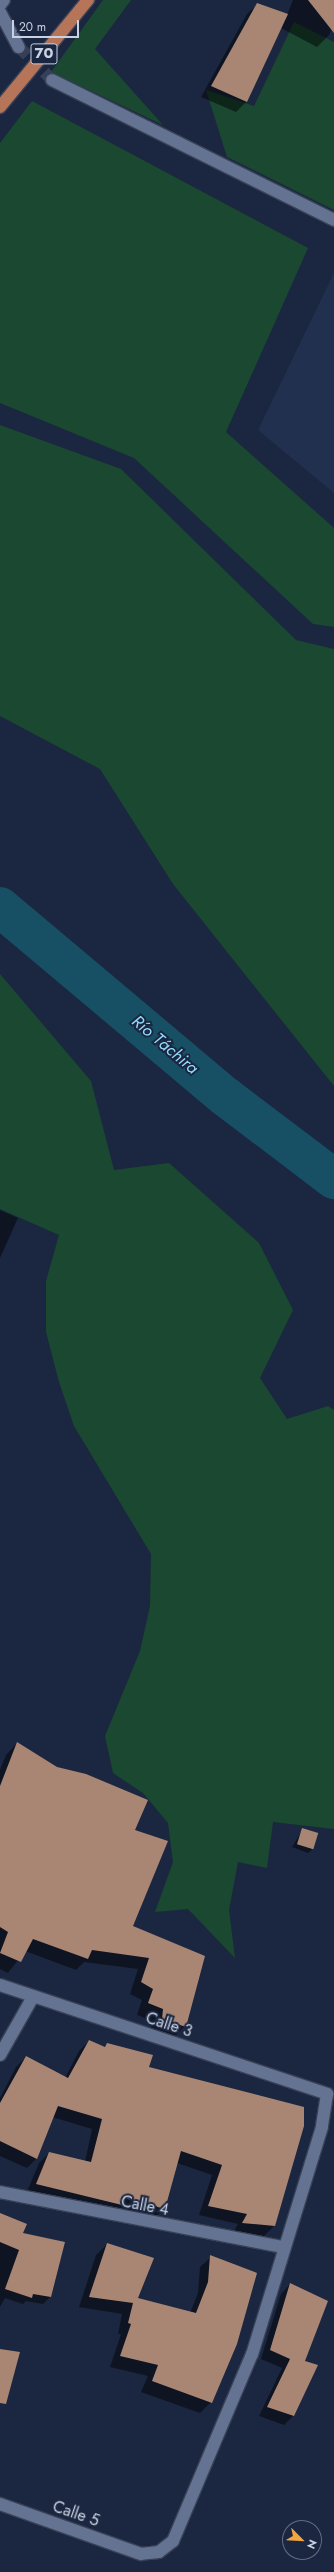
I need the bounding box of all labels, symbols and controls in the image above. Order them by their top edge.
scale bar [14,12,81,38]
text: 20 m [19,18,46,36]
road number: 70 [30,41,58,67]
water label: Río Táchira [128,1011,202,1079]
street label: Calle 3 [143,2008,195,2042]
street label: Calle 4 [119,2192,171,2220]
street label: Calle 5 [50,2497,102,2531]
north arrow [282,2520,322,2560]
text: N [303,2537,321,2552]

